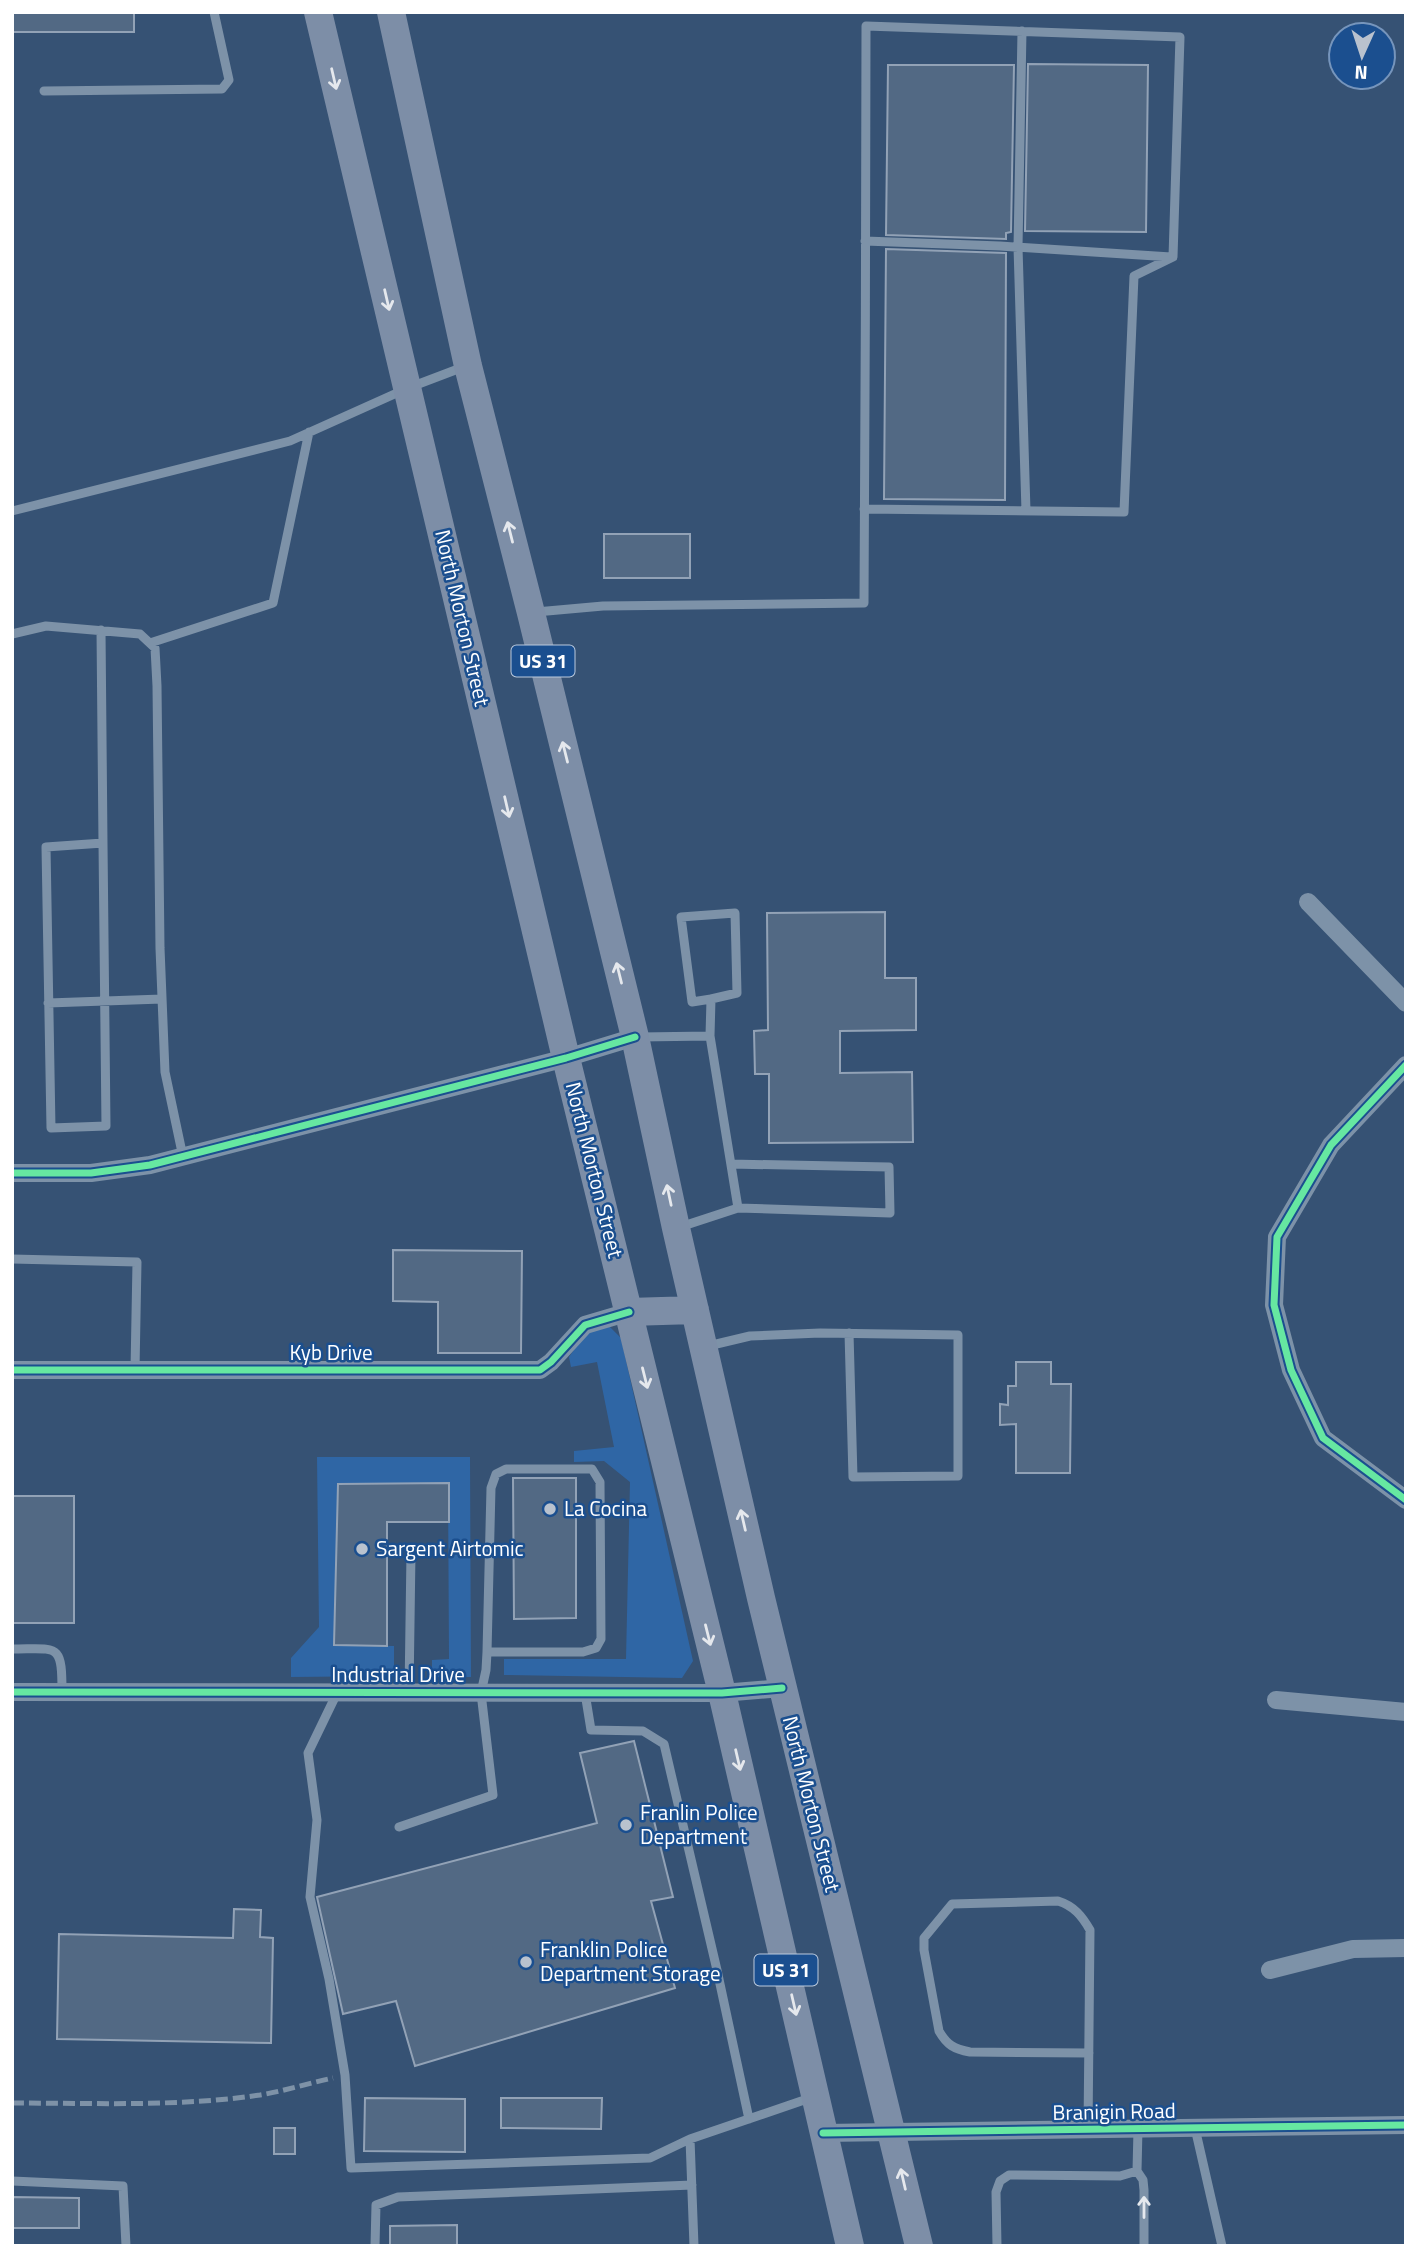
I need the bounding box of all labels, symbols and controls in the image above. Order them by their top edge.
north arrow [1327,21,1397,91]
text: N [1354,59,1368,88]
one-way arrow [328,67,341,90]
one-way arrow [380,288,394,311]
one-way arrow [503,521,516,544]
street label: North Morton Street [427,526,499,710]
road number: US 31 [512,646,574,676]
one-way arrow [558,742,571,764]
one-way arrow [501,796,514,818]
one-way arrow [612,963,625,985]
street label: North Morton Street [558,1079,632,1262]
one-way arrow [662,1184,675,1207]
street label: Kyb Drive [289,1336,373,1368]
one-way arrow [639,1366,652,1389]
place label: La Cocina [564,1492,648,1524]
marker: La Cocina [542,1501,558,1517]
one-way arrow [736,1509,750,1532]
place label: Sargent Airtomic [376,1532,524,1564]
marker: Sargent Airtomic [354,1541,370,1557]
one-way arrow [702,1623,715,1646]
street label: Industrial Drive [331,1658,465,1690]
street label: North Morton Street [775,1713,849,1896]
one-way arrow [731,1748,745,1771]
place label: Franlin Police Department [640,1796,758,1852]
marker: Franlin Police Department [618,1817,634,1833]
place label: Franklin Police Department Storage [540,1933,721,1989]
marker: Franklin Police Department Storage [518,1954,534,1970]
road number: US 31 [754,1954,818,1986]
one-way arrow [788,1994,801,2016]
street label: Branigin Road [1052,2094,1176,2128]
one-way arrow [896,2168,910,2191]
one-way arrow [1137,2196,1151,2219]

